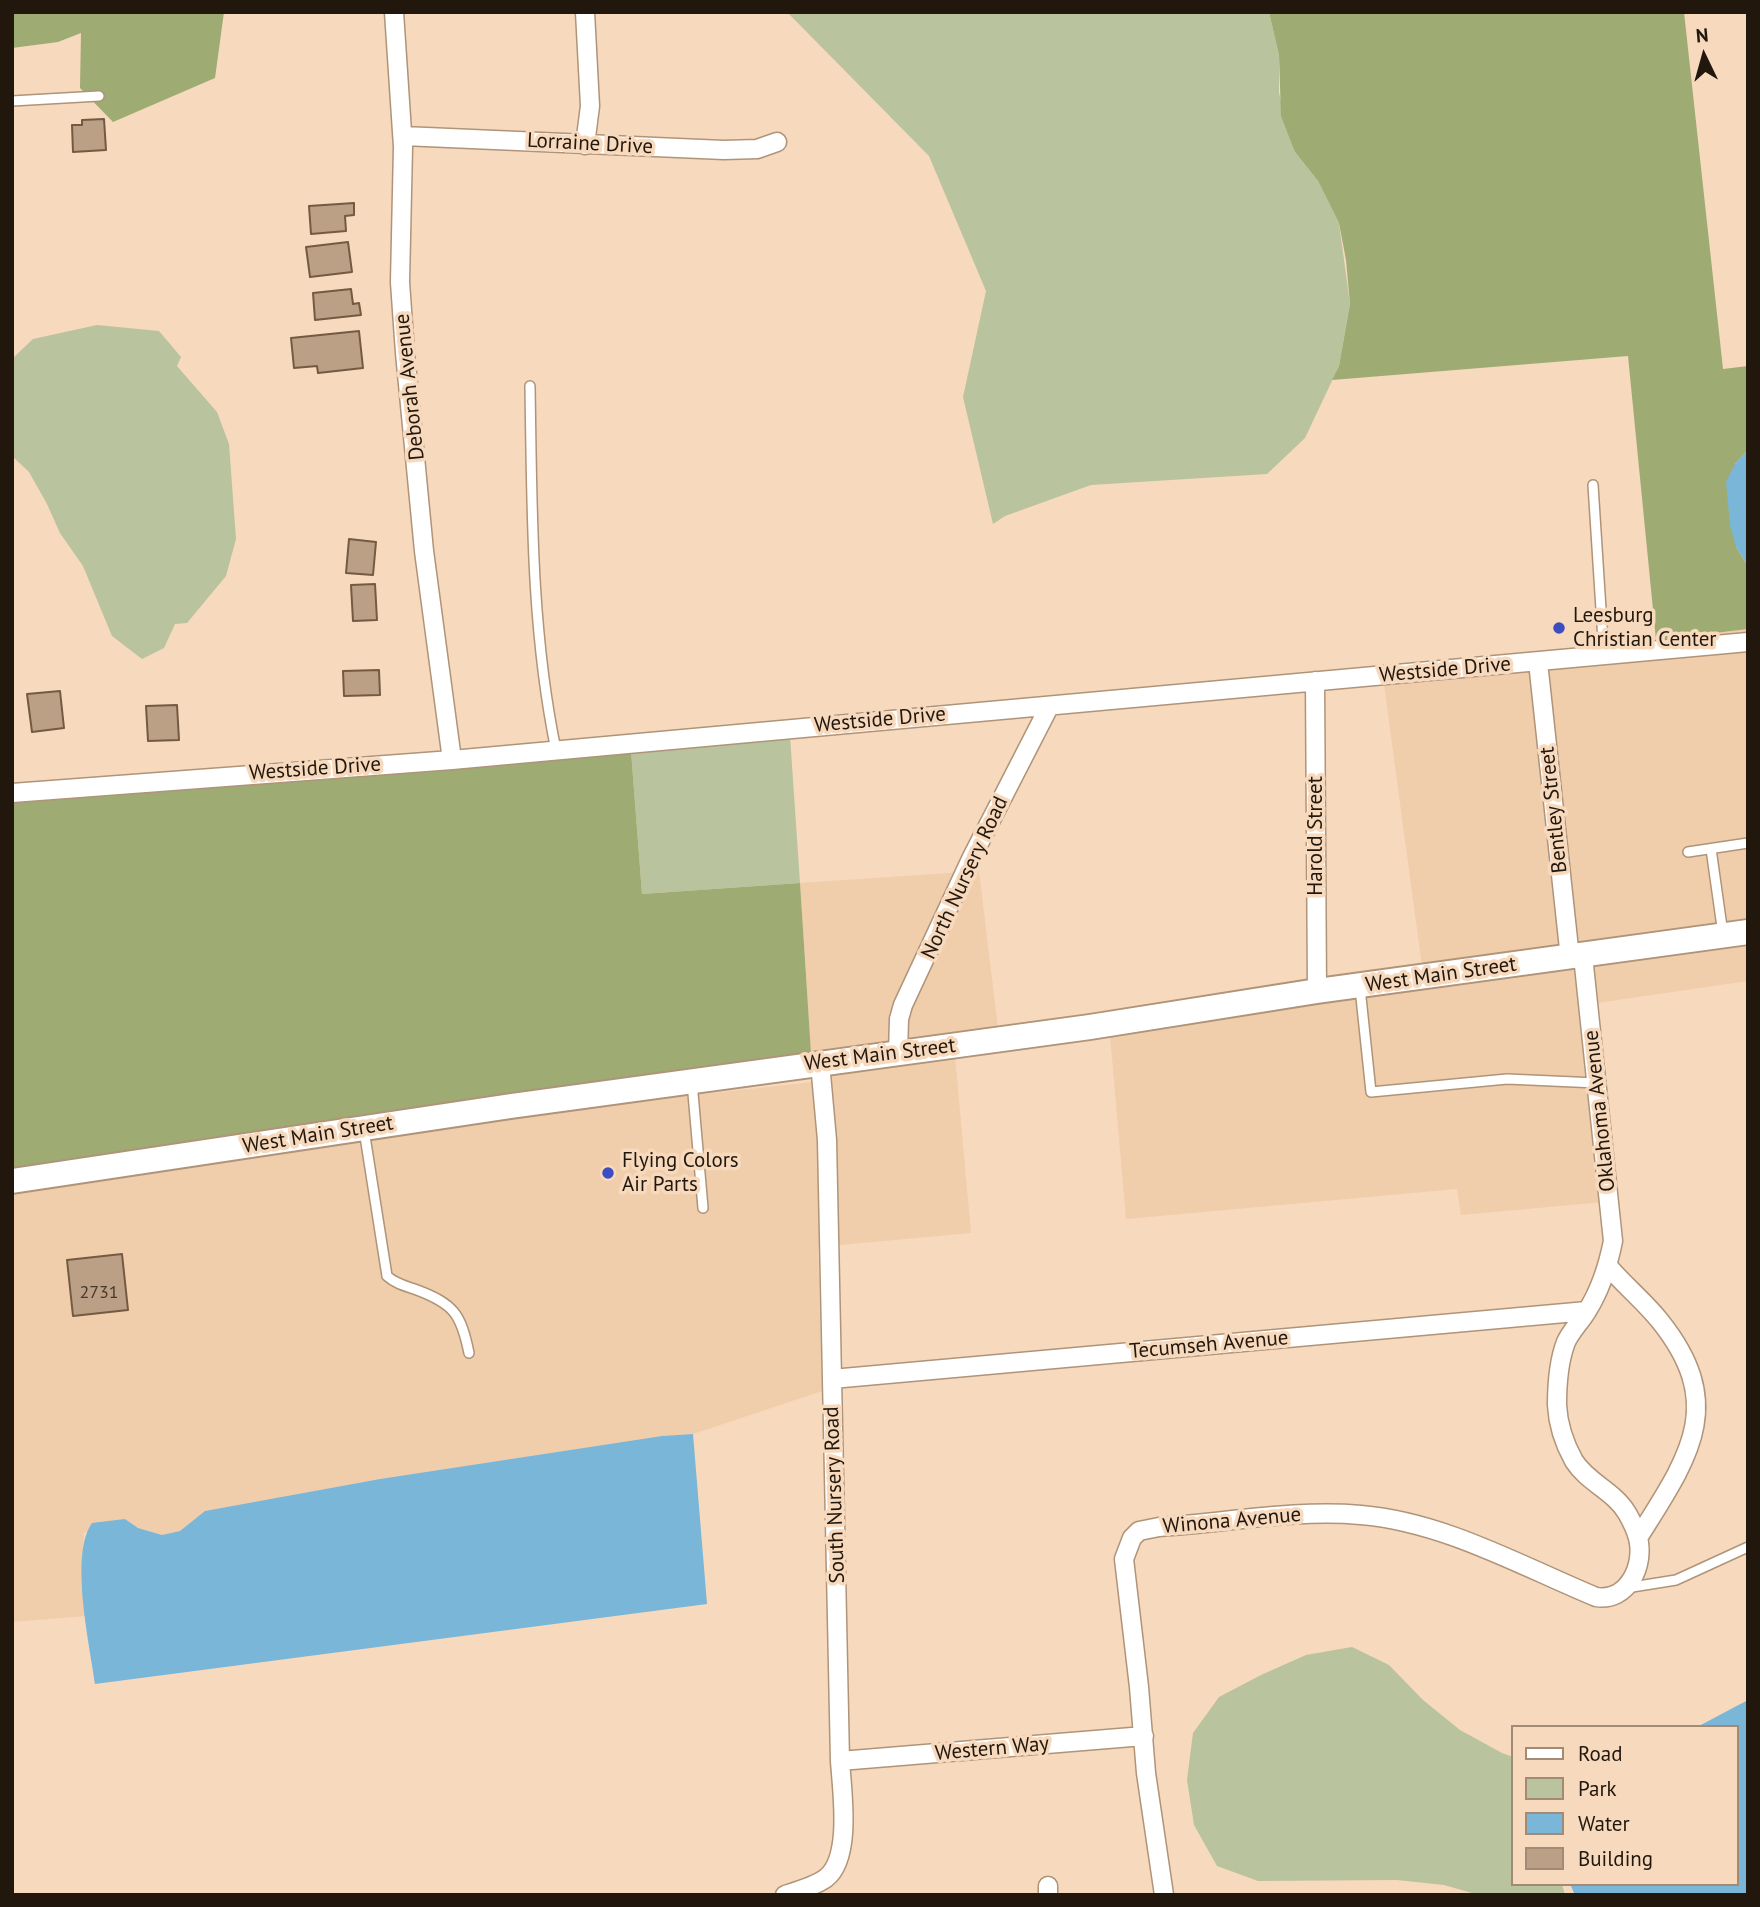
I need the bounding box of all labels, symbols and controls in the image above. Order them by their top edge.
north arrow [1669,21,1739,91]
text: N [1695,23,1709,48]
street label: Lorraine Drive [526,128,654,160]
street label: Deborah Avenue [390,312,430,462]
place label: Leesburg Christian Center [1573,603,1716,653]
marker: Leesburg Christian Center [1551,620,1567,636]
street label: Westside Drive [1378,652,1512,688]
street label: Westside Drive [813,702,947,738]
street label: Bentley Street [1535,746,1573,874]
street label: Westside Drive [248,752,382,786]
street label: Harold Street [1303,776,1329,896]
street label: North Nursery Road [916,793,1014,963]
street label: West Main Street [1364,952,1518,998]
street label: Oklahoma Avenue [1579,1029,1621,1193]
street label: West Main Street [803,1033,957,1077]
street label: West Main Street [241,1111,395,1159]
place label: Flying Colors Air Parts [622,1148,739,1198]
marker: Flying Colors Air Parts [600,1165,616,1181]
house number: 2731 [79,1282,119,1304]
street label: Tecumseh Avenue [1128,1326,1290,1364]
street label: South Nursery Road [819,1406,851,1584]
street label: Winona Avenue [1162,1502,1302,1540]
legend [1512,1725,1739,1886]
street label: Western Way [934,1731,1050,1767]
text: Road [1578,1740,1622,1767]
text: Park [1578,1775,1617,1802]
text: Water [1578,1810,1630,1837]
text: Building [1578,1845,1653,1872]

